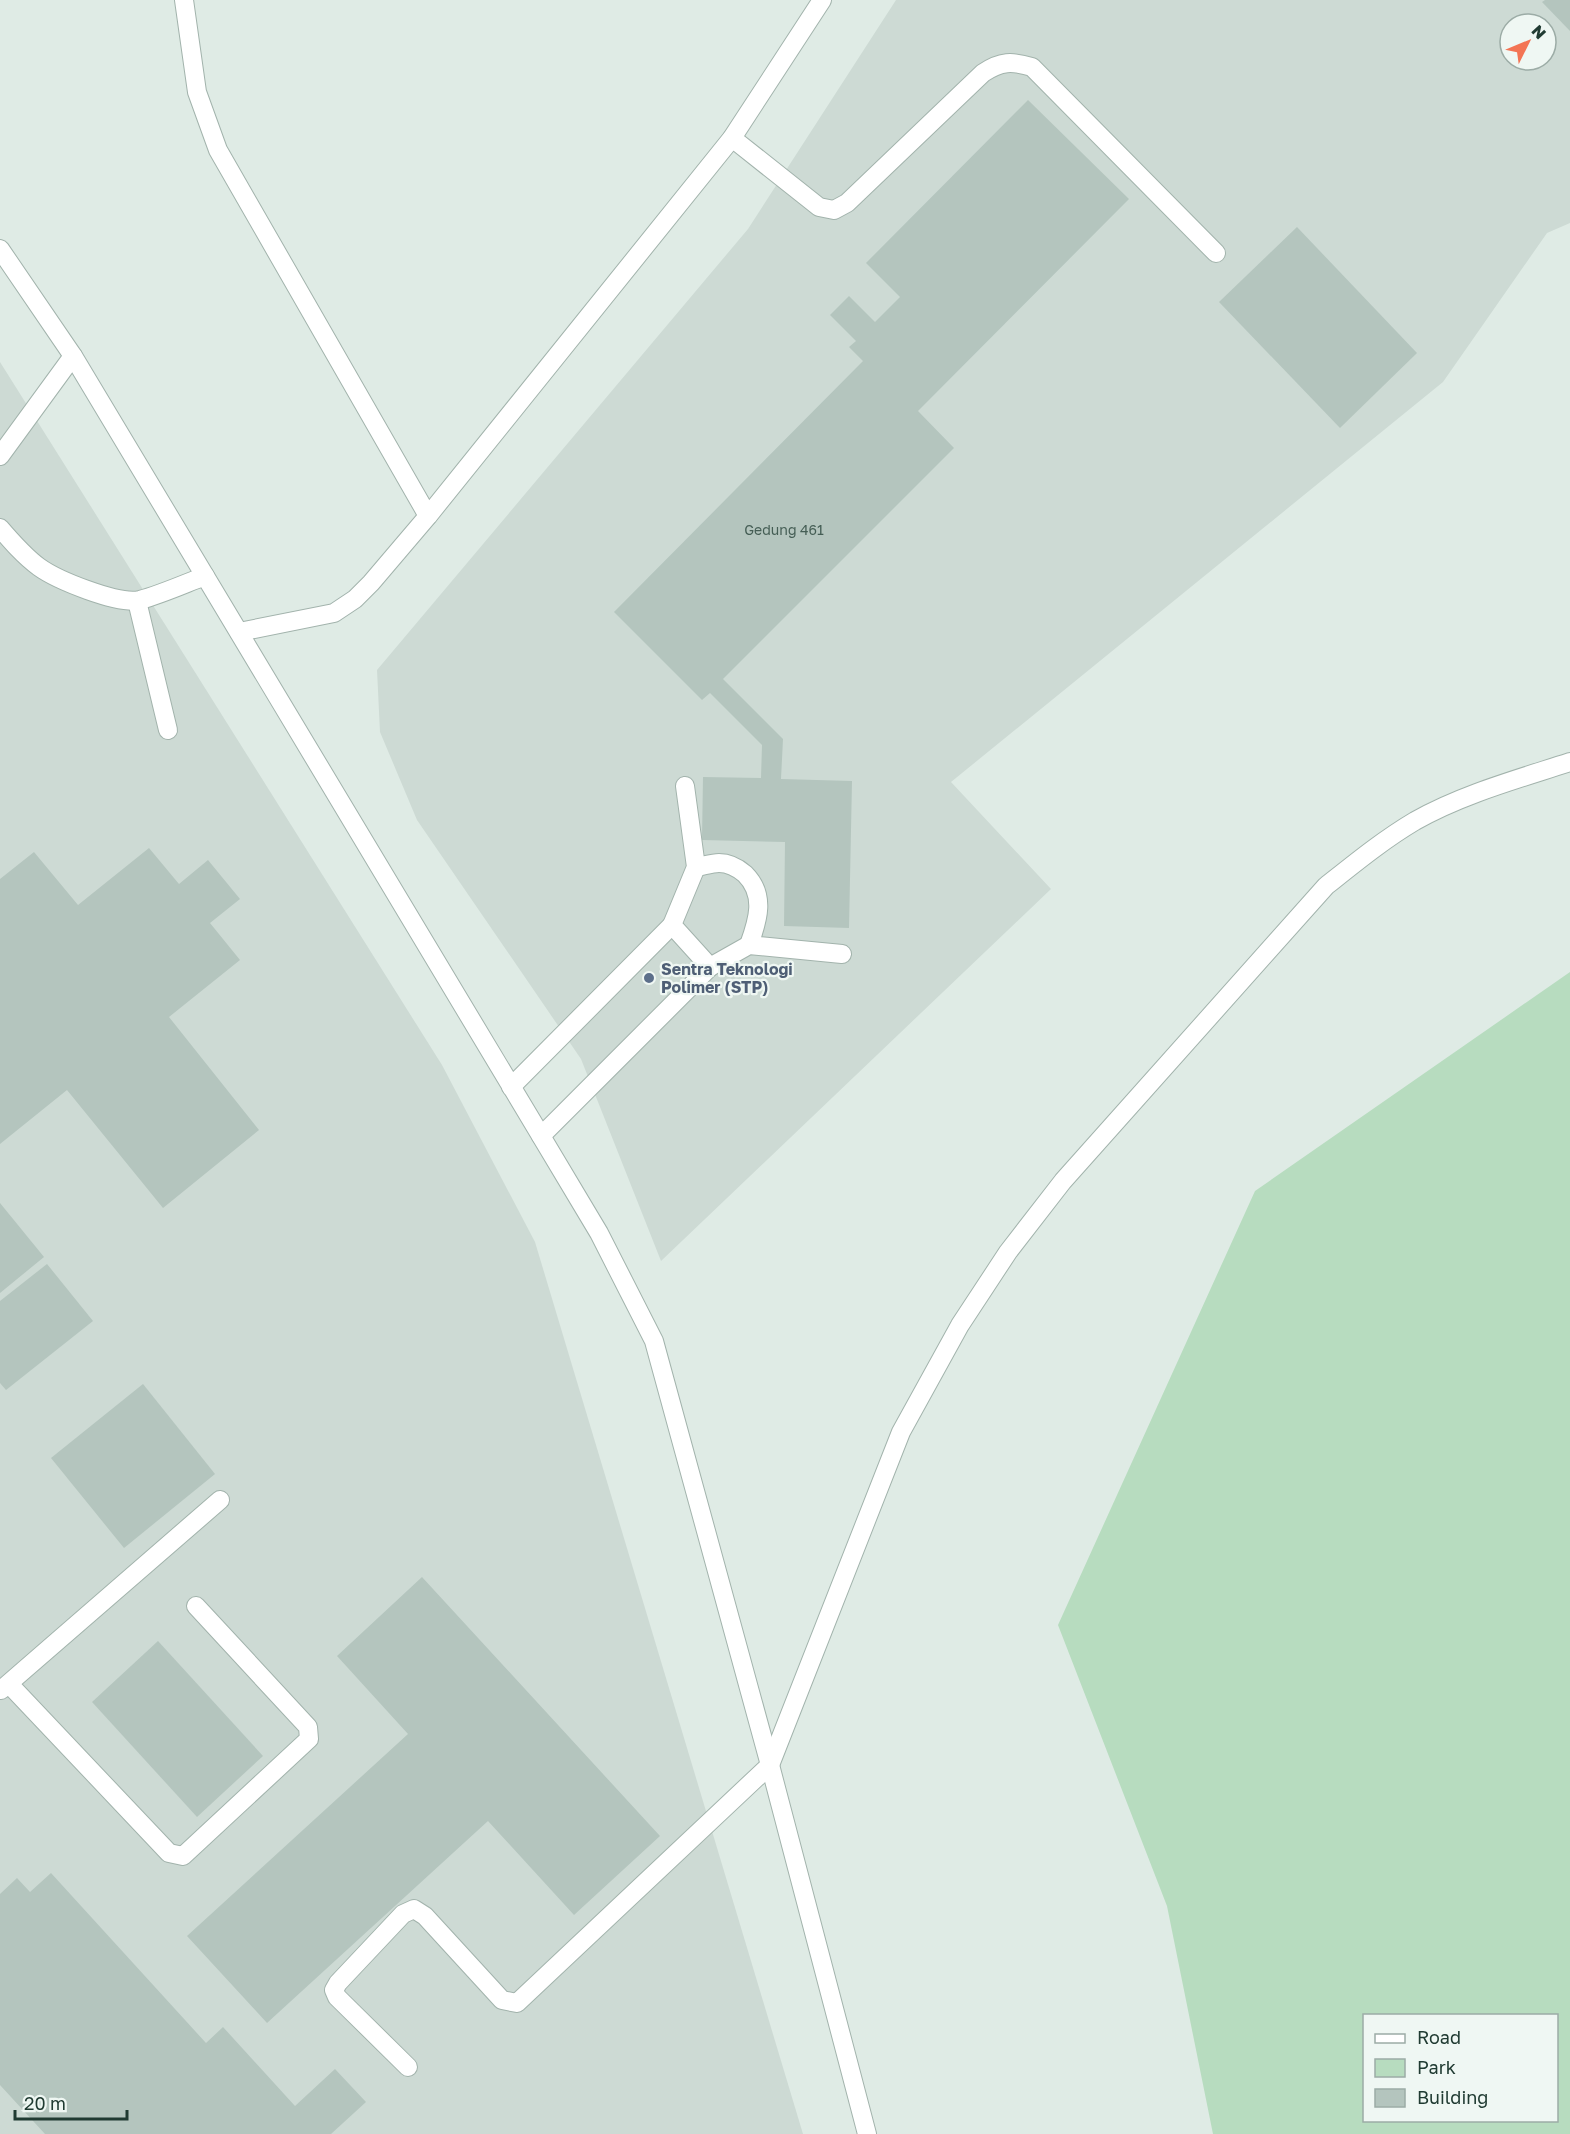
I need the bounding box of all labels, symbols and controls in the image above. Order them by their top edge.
north arrow [1498,12,1558,72]
text: N [1528,20,1550,43]
house number: Gedung 461 [744,521,824,538]
place label: Sentra Teknologi Polimer (STP) [661,959,793,997]
marker: Sentra Teknologi Polimer (STP) [642,971,656,985]
legend [1363,2014,1558,2122]
text: Road [1417,2026,1461,2048]
text: Park [1417,2056,1456,2078]
scale bar [15,2083,128,2121]
text: Building [1417,2086,1488,2108]
text: 20 m [24,2092,66,2114]

